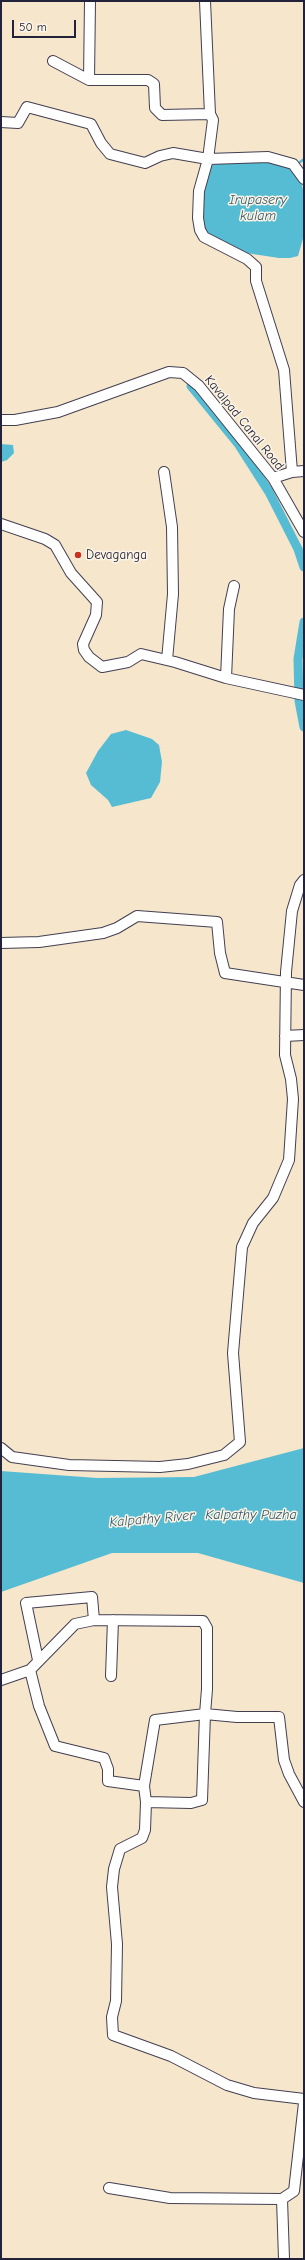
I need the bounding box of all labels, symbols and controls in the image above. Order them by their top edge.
scale bar [14,12,78,38]
text: 50 m [19,20,47,34]
water label: Irupasery kulam [229,192,287,224]
street label: Kavalpad Canal Road [201,372,287,474]
place label: Devaganga [86,547,147,563]
marker: Devaganga [73,550,83,560]
water label: Kalpathy River [109,1507,195,1531]
water label: Kalpathy Puzha [205,1507,297,1523]

